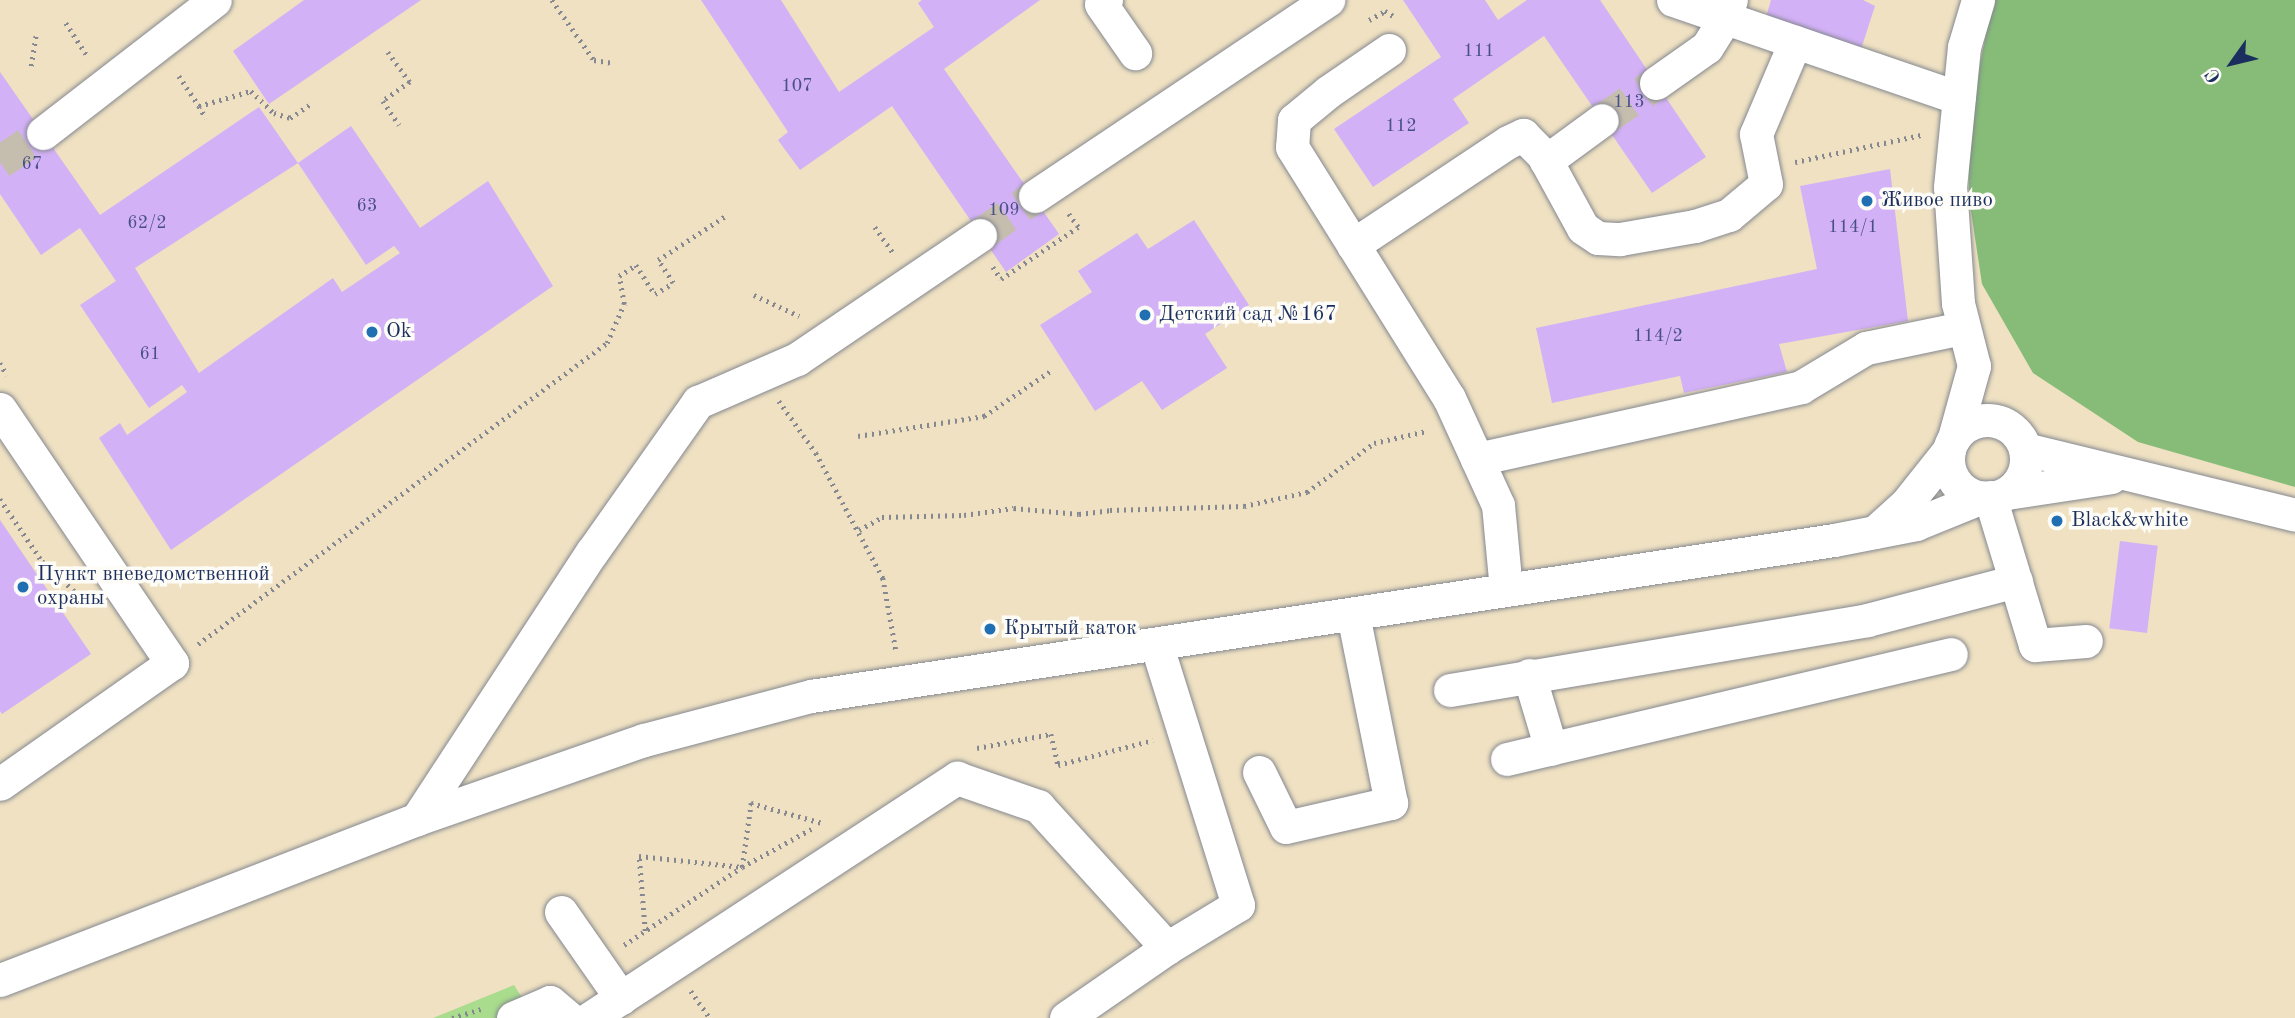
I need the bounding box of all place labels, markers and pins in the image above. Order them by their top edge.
place label: Живое пиво [1881,188,1993,214]
marker: Живое пиво [1859,193,1875,209]
place label: Детский сад №167 [1159,302,1337,328]
marker: Детский сад №167 [1137,307,1153,323]
place label: Ok [386,319,412,345]
marker: Ok [364,324,380,340]
place label: Black&white [2071,508,2189,534]
marker: Black&white [2049,513,2065,529]
place label: Пункт вневедомственной охраны [37,562,270,612]
marker: Пункт вневедомственной охраны [15,579,31,595]
place label: Крытый каток [1004,616,1137,642]
marker: Крытый каток [982,621,998,637]

